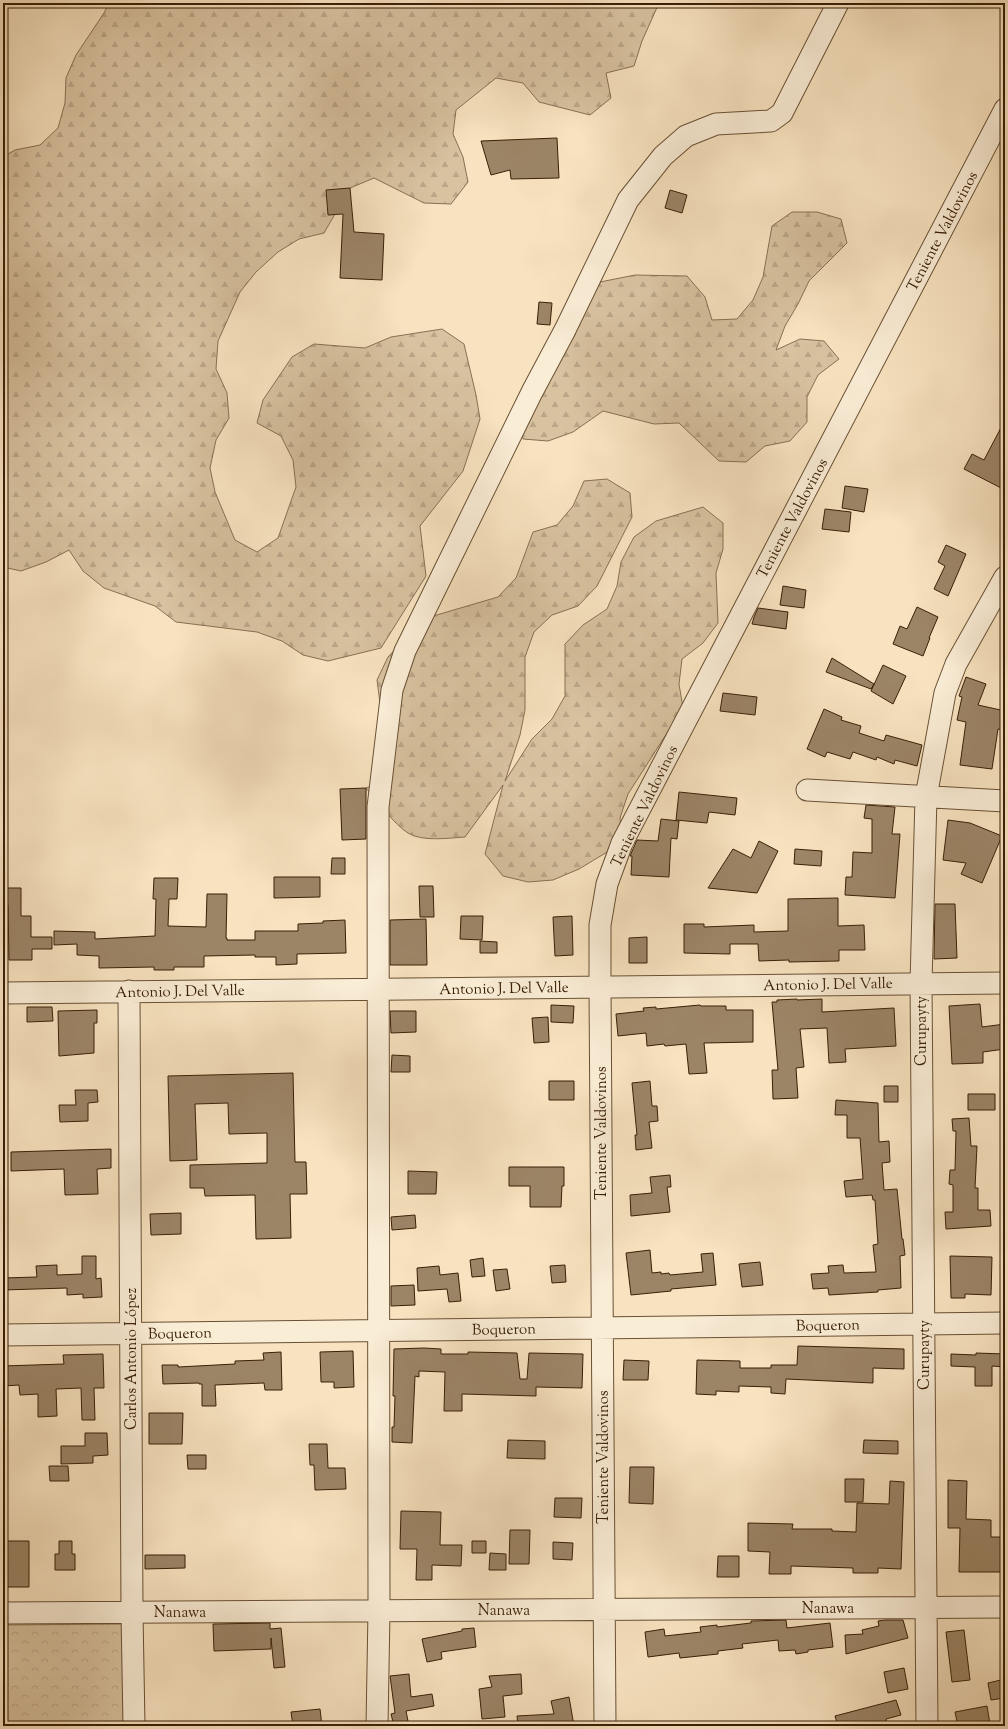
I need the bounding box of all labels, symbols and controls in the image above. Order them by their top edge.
street label: Teniente Valdovinos [903,168,984,296]
street label: Teniente Valdovinos [753,455,834,583]
street label: Teniente Valdovinos [607,742,684,871]
street label: Antonio J. Del Valle [763,974,893,997]
street label: Antonio J. Del Valle [439,978,569,1001]
street label: Antonio J. Del Valle [115,981,245,1004]
street label: Curupayty [912,996,933,1066]
street label: Teniente Valdovinos [592,1066,613,1200]
street label: Carlos Antonio López [122,1288,143,1430]
street label: Boqueron [796,1315,860,1338]
street label: Boqueron [472,1319,536,1342]
street label: Curupayty [915,1320,936,1390]
street label: Boqueron [148,1323,212,1346]
street label: Teniente Valdovinos [594,1390,615,1524]
street label: Nanawa [802,1599,854,1620]
street label: Nanawa [478,1601,530,1622]
street label: Nanawa [154,1603,206,1624]

